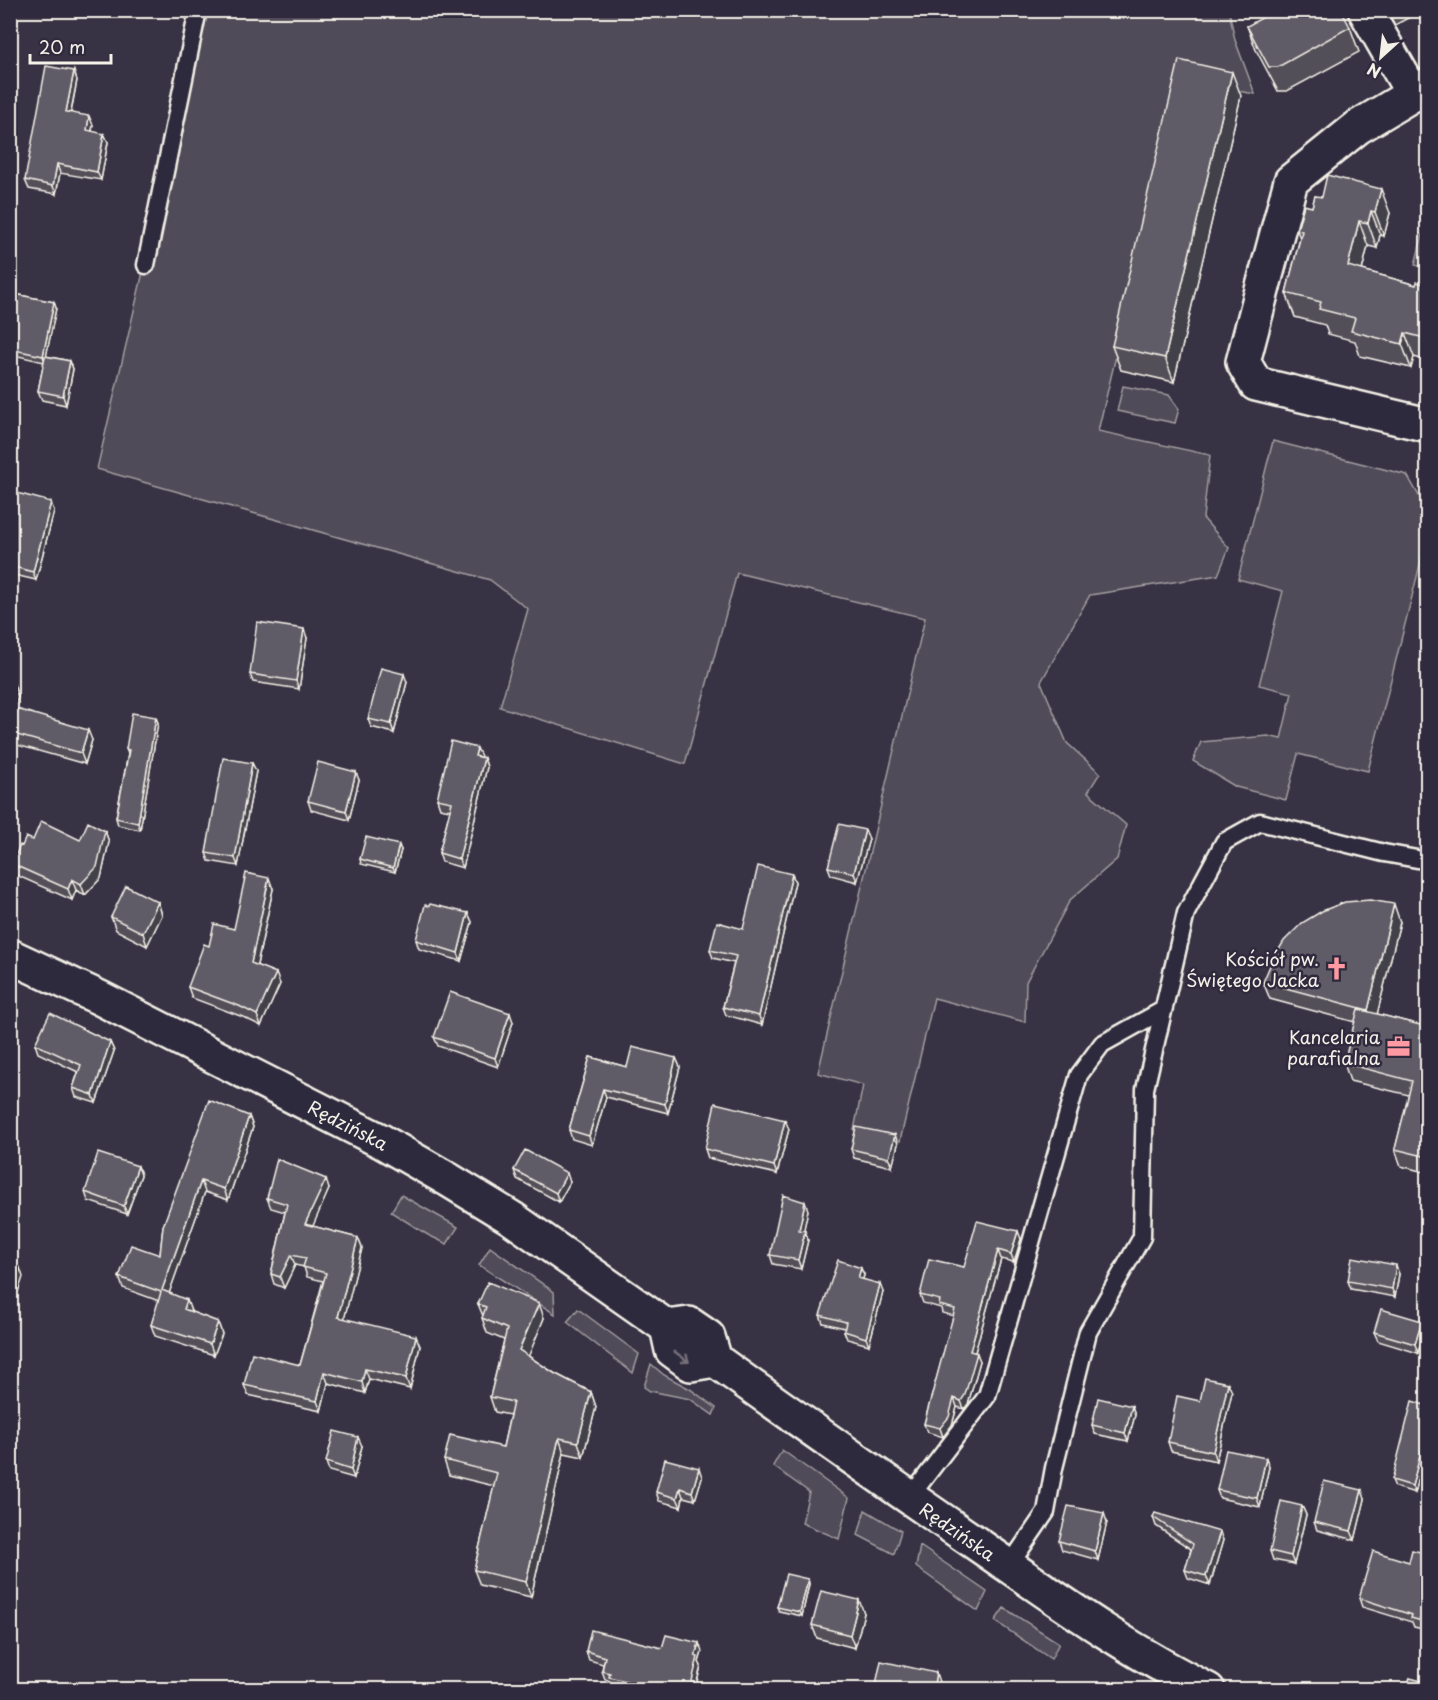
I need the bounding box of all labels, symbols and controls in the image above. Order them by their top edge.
scale bar [30,27,111,65]
north arrow [1351,27,1411,87]
text: 20 m [39,33,85,60]
text: N [1363,58,1385,85]
place label: Kościół pw. Świętego Jacka [1186,945,1320,993]
church icon: Kościół pw. Świętego Jacka [1324,955,1350,981]
place label: Kancelaria parafialna [1287,1023,1381,1071]
office icon: Kancelaria parafialna [1385,1033,1411,1059]
street label: Rędzińska [303,1093,394,1157]
one-way arrow [673,1351,689,1363]
street label: Rędzińska [914,1495,1002,1567]

